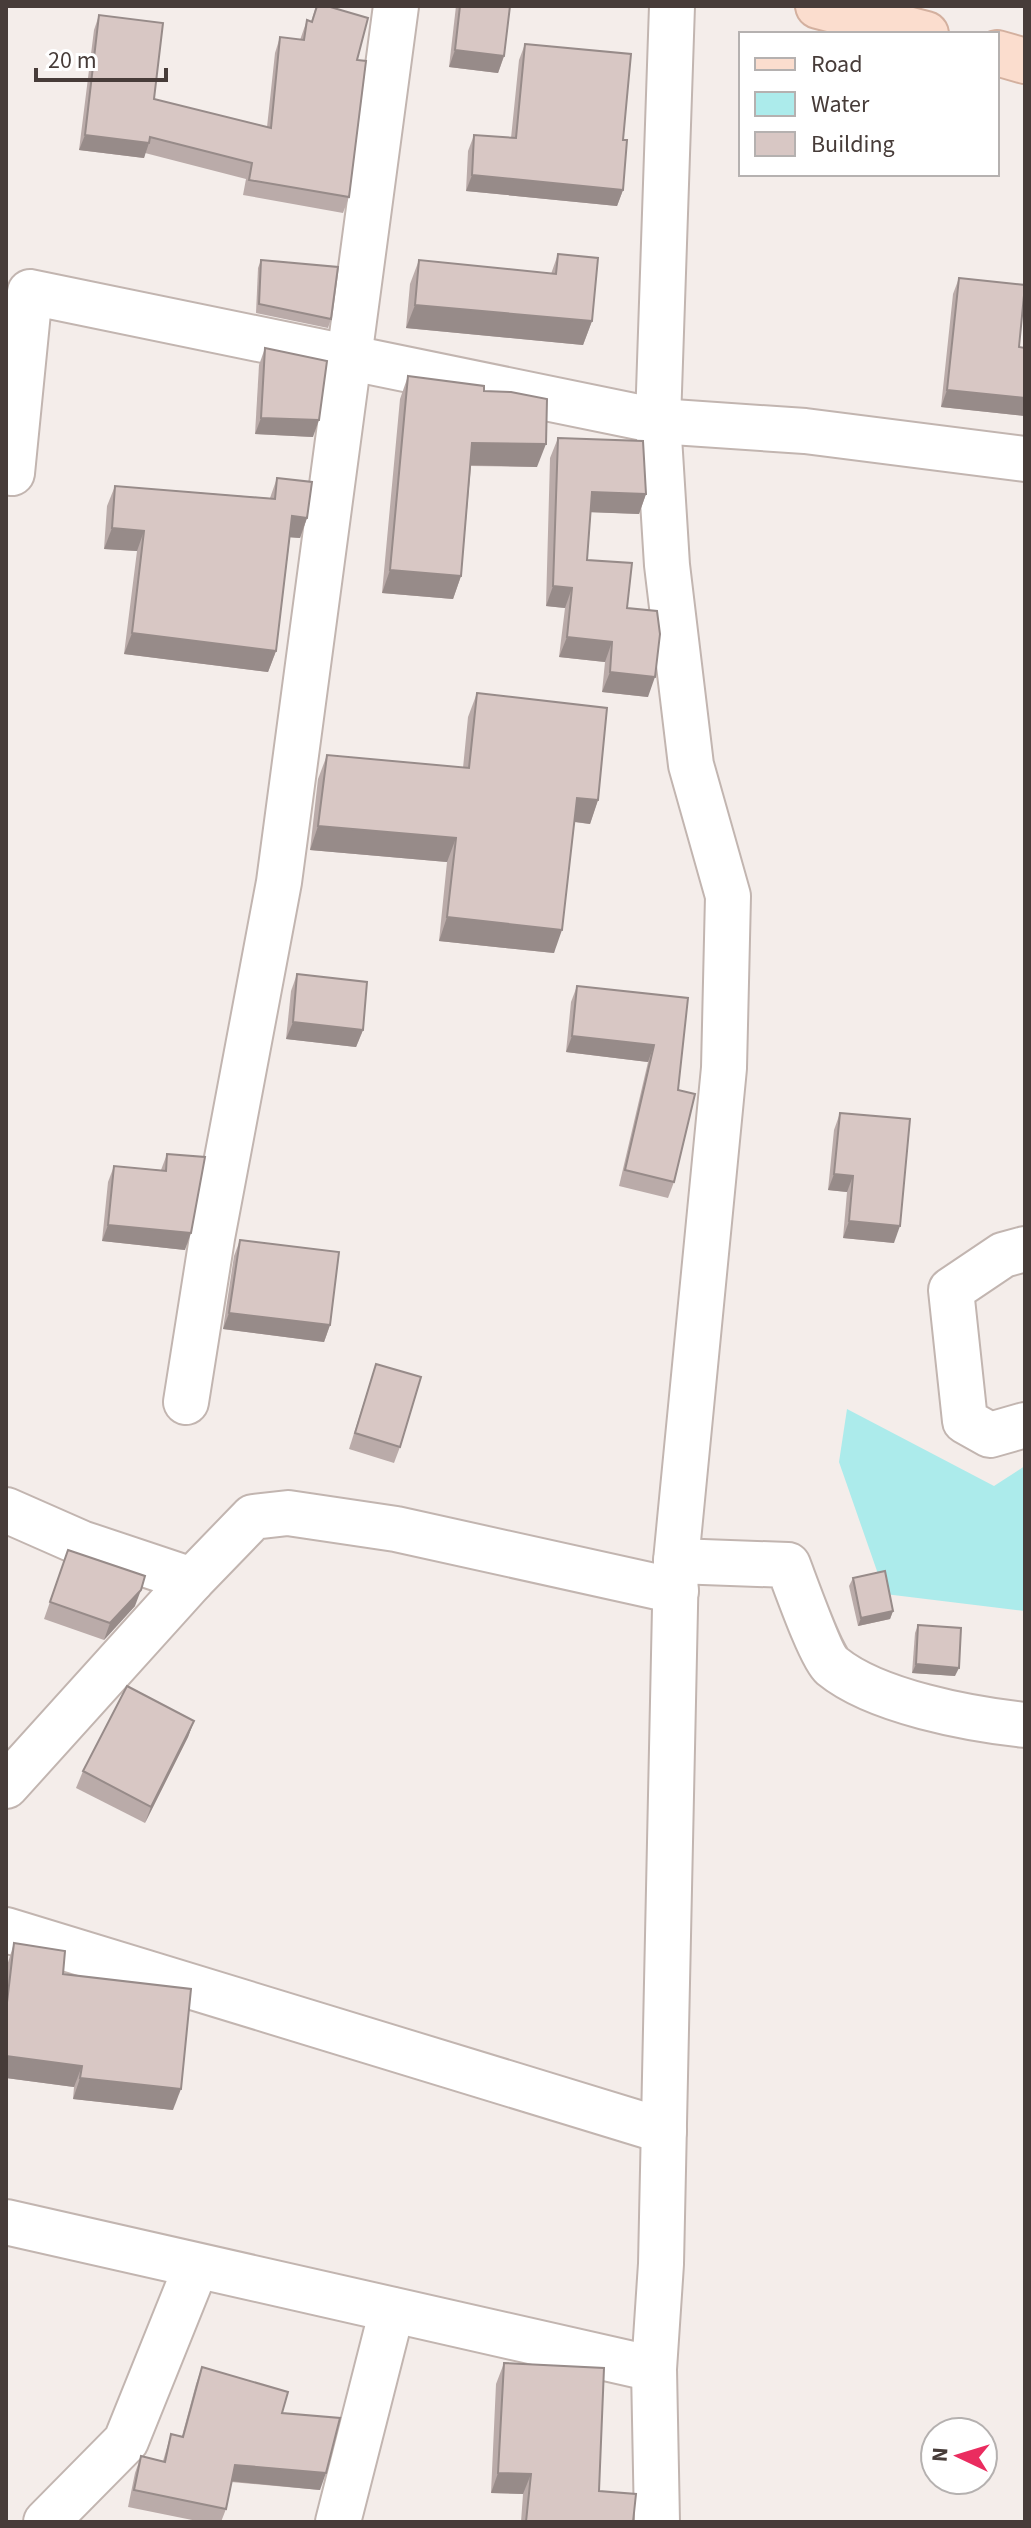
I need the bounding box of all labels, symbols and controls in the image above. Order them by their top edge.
scale bar [36,32,166,82]
legend [739,32,999,176]
text: 20 m [48,43,97,78]
text: Road [811,47,863,82]
text: Water [811,87,870,122]
text: Building [811,127,895,162]
north arrow [919,2416,999,2496]
text: N [924,2446,957,2463]

